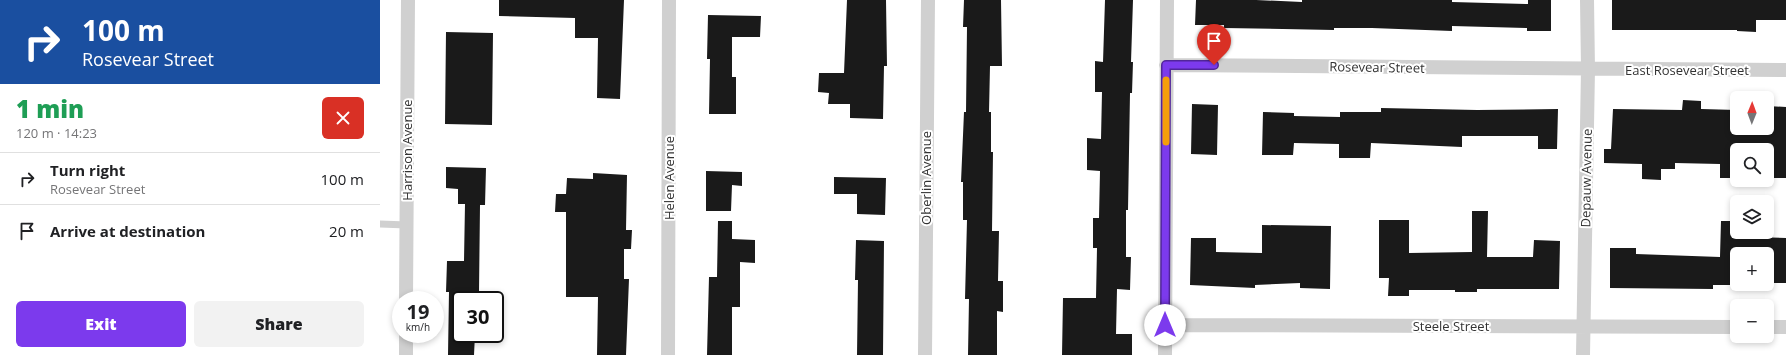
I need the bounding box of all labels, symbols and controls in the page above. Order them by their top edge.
text: 100 m [82,11,165,49]
icon: right [16,16,68,68]
pin [1197,24,1231,65]
icon: arrive [1203,30,1225,52]
text: Rosevear Street [82,47,214,71]
street label: Rosevear Street [1329,57,1425,77]
street label: East Rosevear Street [1625,61,1749,79]
north arrow [1730,91,1774,135]
map controls [1730,91,1774,343]
text: 1 min [16,92,84,125]
button: close [322,97,364,139]
street label: Harrison Avenue [398,99,416,201]
text: 120 m · 14:23 [16,124,97,142]
street label: Depauw Avenue [1576,129,1596,227]
street label: Oberlin Avenue [917,131,935,225]
street label: Helen Avenue [660,136,678,220]
button: search [1730,143,1774,187]
text: Turn right [50,160,125,180]
icon: right [16,168,38,190]
text: 100 m [320,169,364,189]
text: Rosevear Street [50,180,145,198]
button: layers [1730,195,1774,239]
icon: arrive [16,220,38,242]
text: Arrive at destination [50,221,205,241]
text: 20 m [329,221,364,241]
button: + [1730,247,1774,291]
speed limit sign: 30 [452,291,504,343]
text: 19 [407,298,429,325]
button: − [1730,299,1774,343]
button: Exit [16,301,186,347]
button: Share [194,301,364,347]
position arrow [1144,304,1186,346]
street label: Steele Street [1413,317,1490,335]
text: km/h [406,320,430,334]

